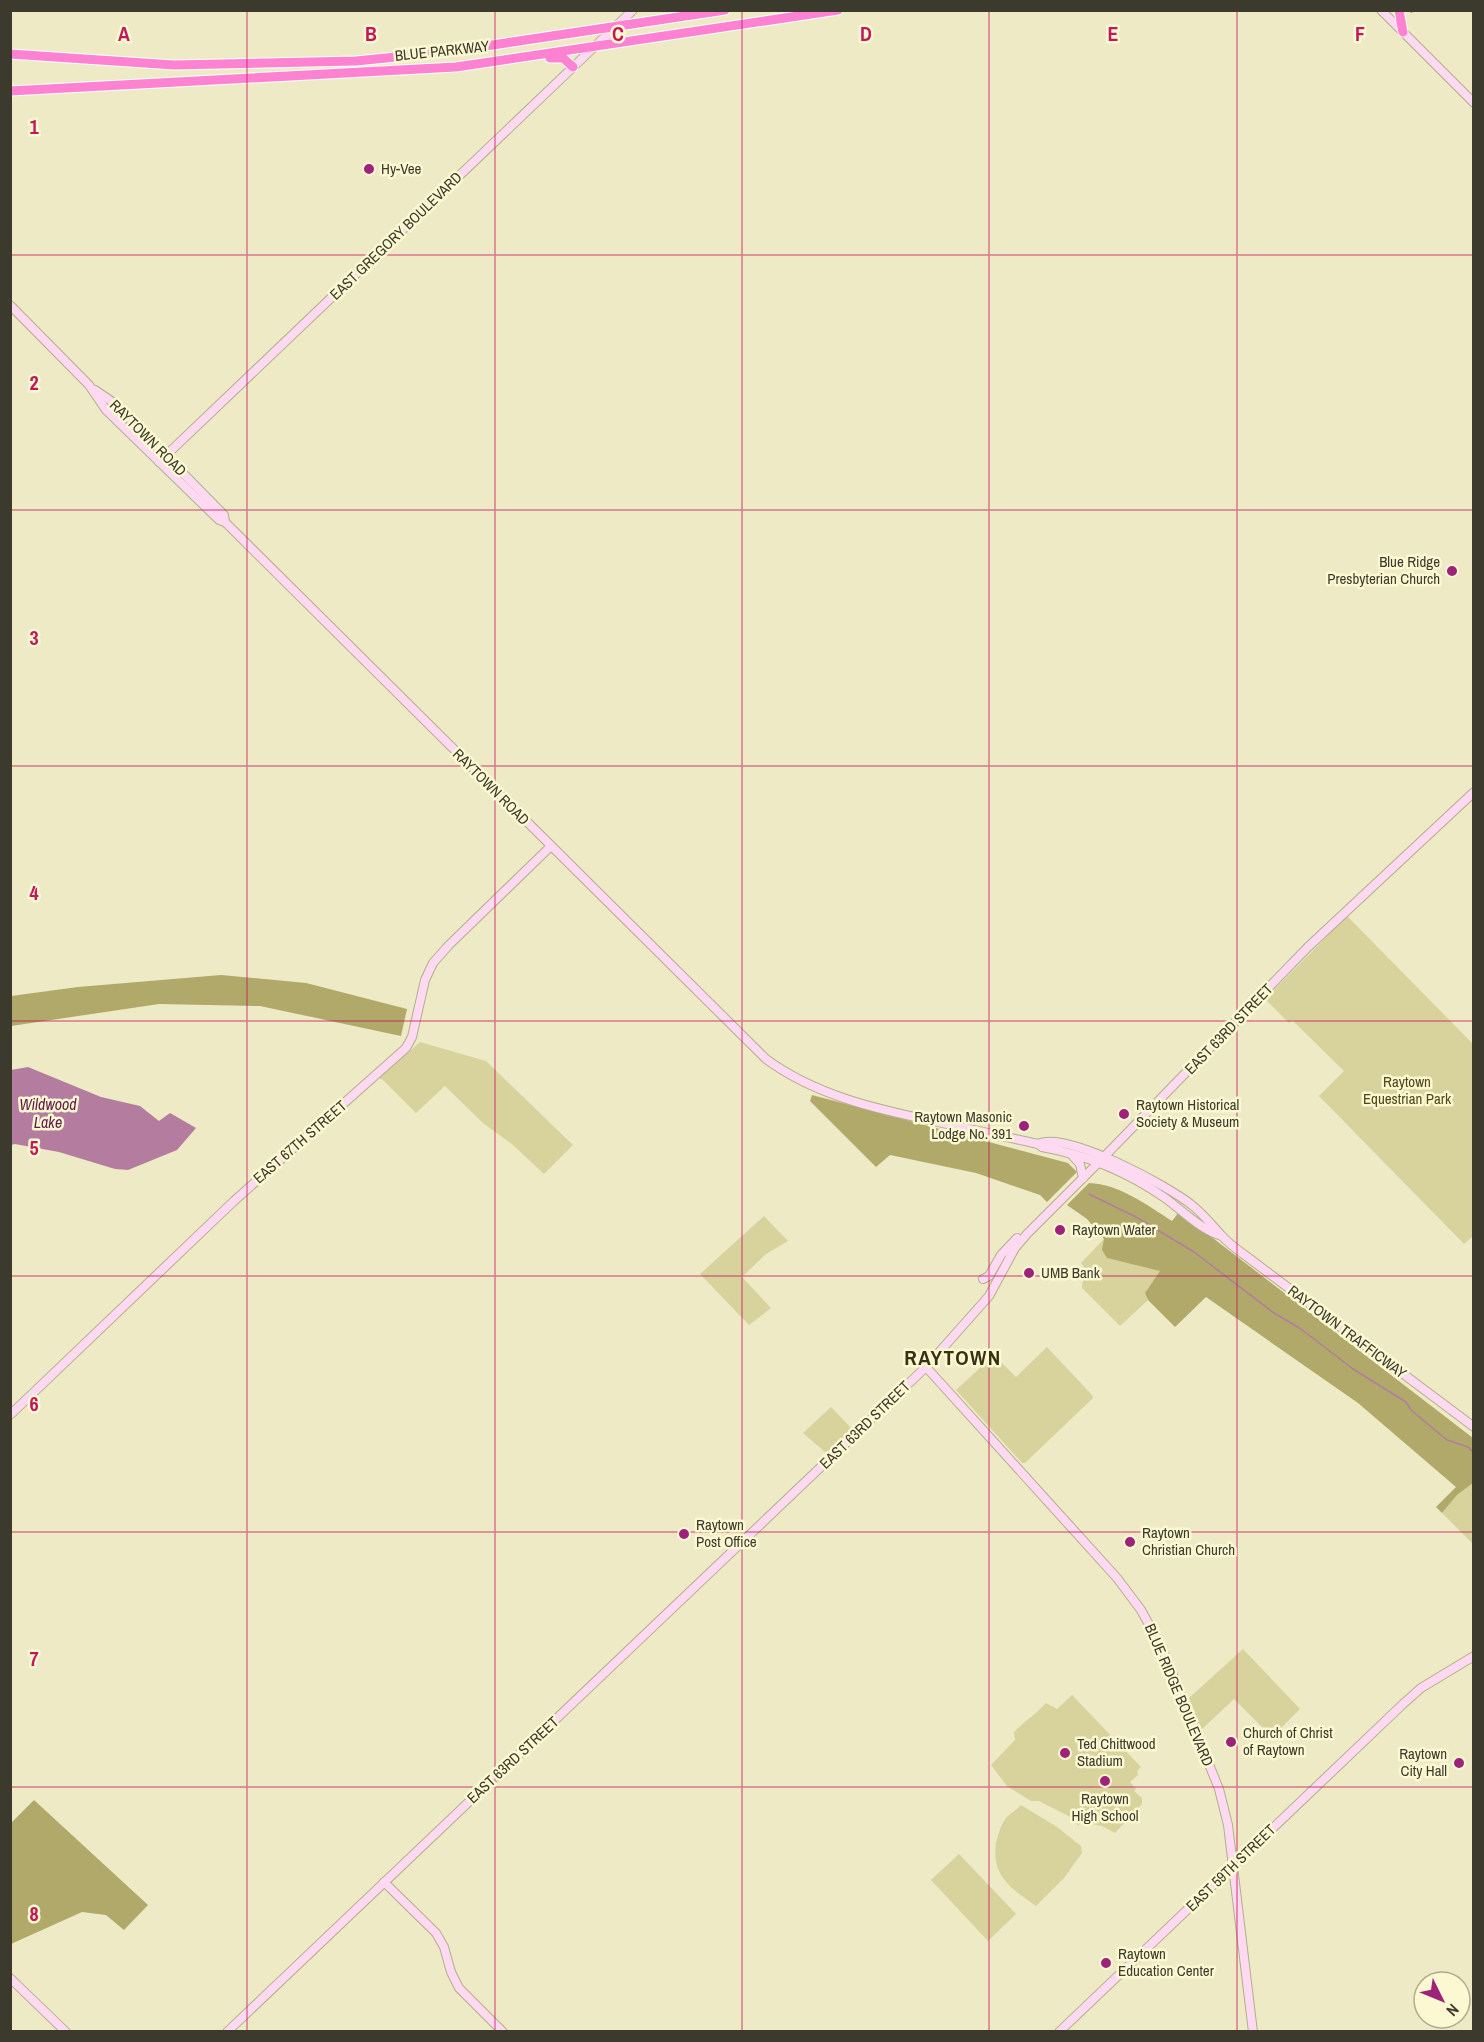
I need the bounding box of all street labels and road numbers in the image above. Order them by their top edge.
street label: BLUE PARKWAY [394,35,491,66]
street label: EAST GREGORY BOULEVARD [325,167,466,304]
street label: RAYTOWN ROAD [105,395,191,481]
street label: RAYTOWN ROAD [448,744,534,830]
street label: EAST 63RD STREET [1180,978,1278,1079]
street label: EAST 67TH STREET [248,1095,351,1188]
street label: RAYTOWN TRAFFICWAY [1284,1280,1412,1384]
street label: EAST 63RD STREET [815,1376,915,1473]
street label: BLUE RIDGE BOULEVARD [1140,1620,1219,1769]
street label: EAST 63RD STREET [462,1711,564,1808]
street label: EAST 59TH STREET [1181,1819,1281,1916]

